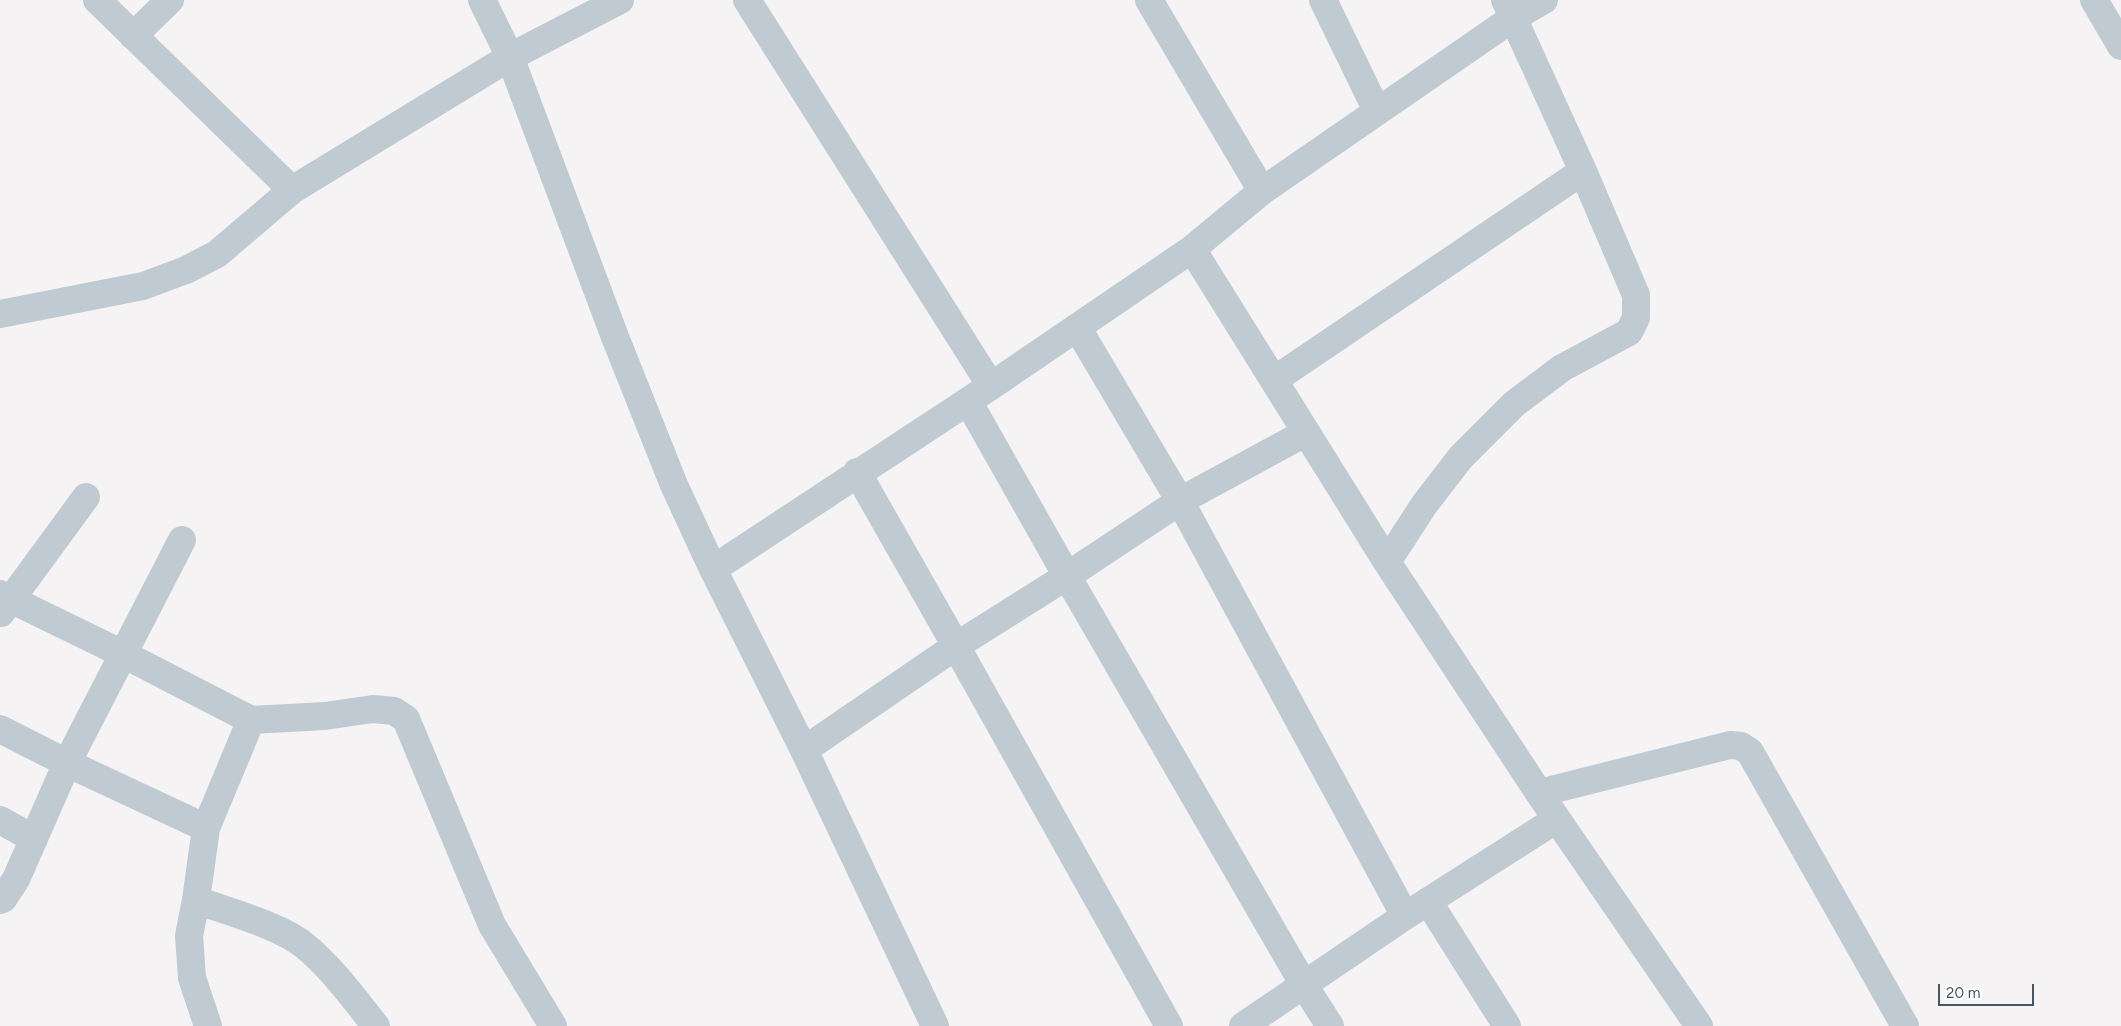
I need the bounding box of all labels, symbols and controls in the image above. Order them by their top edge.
scale bar [1941,974,2037,1006]
text: 20 m [1946,984,1980,1002]

